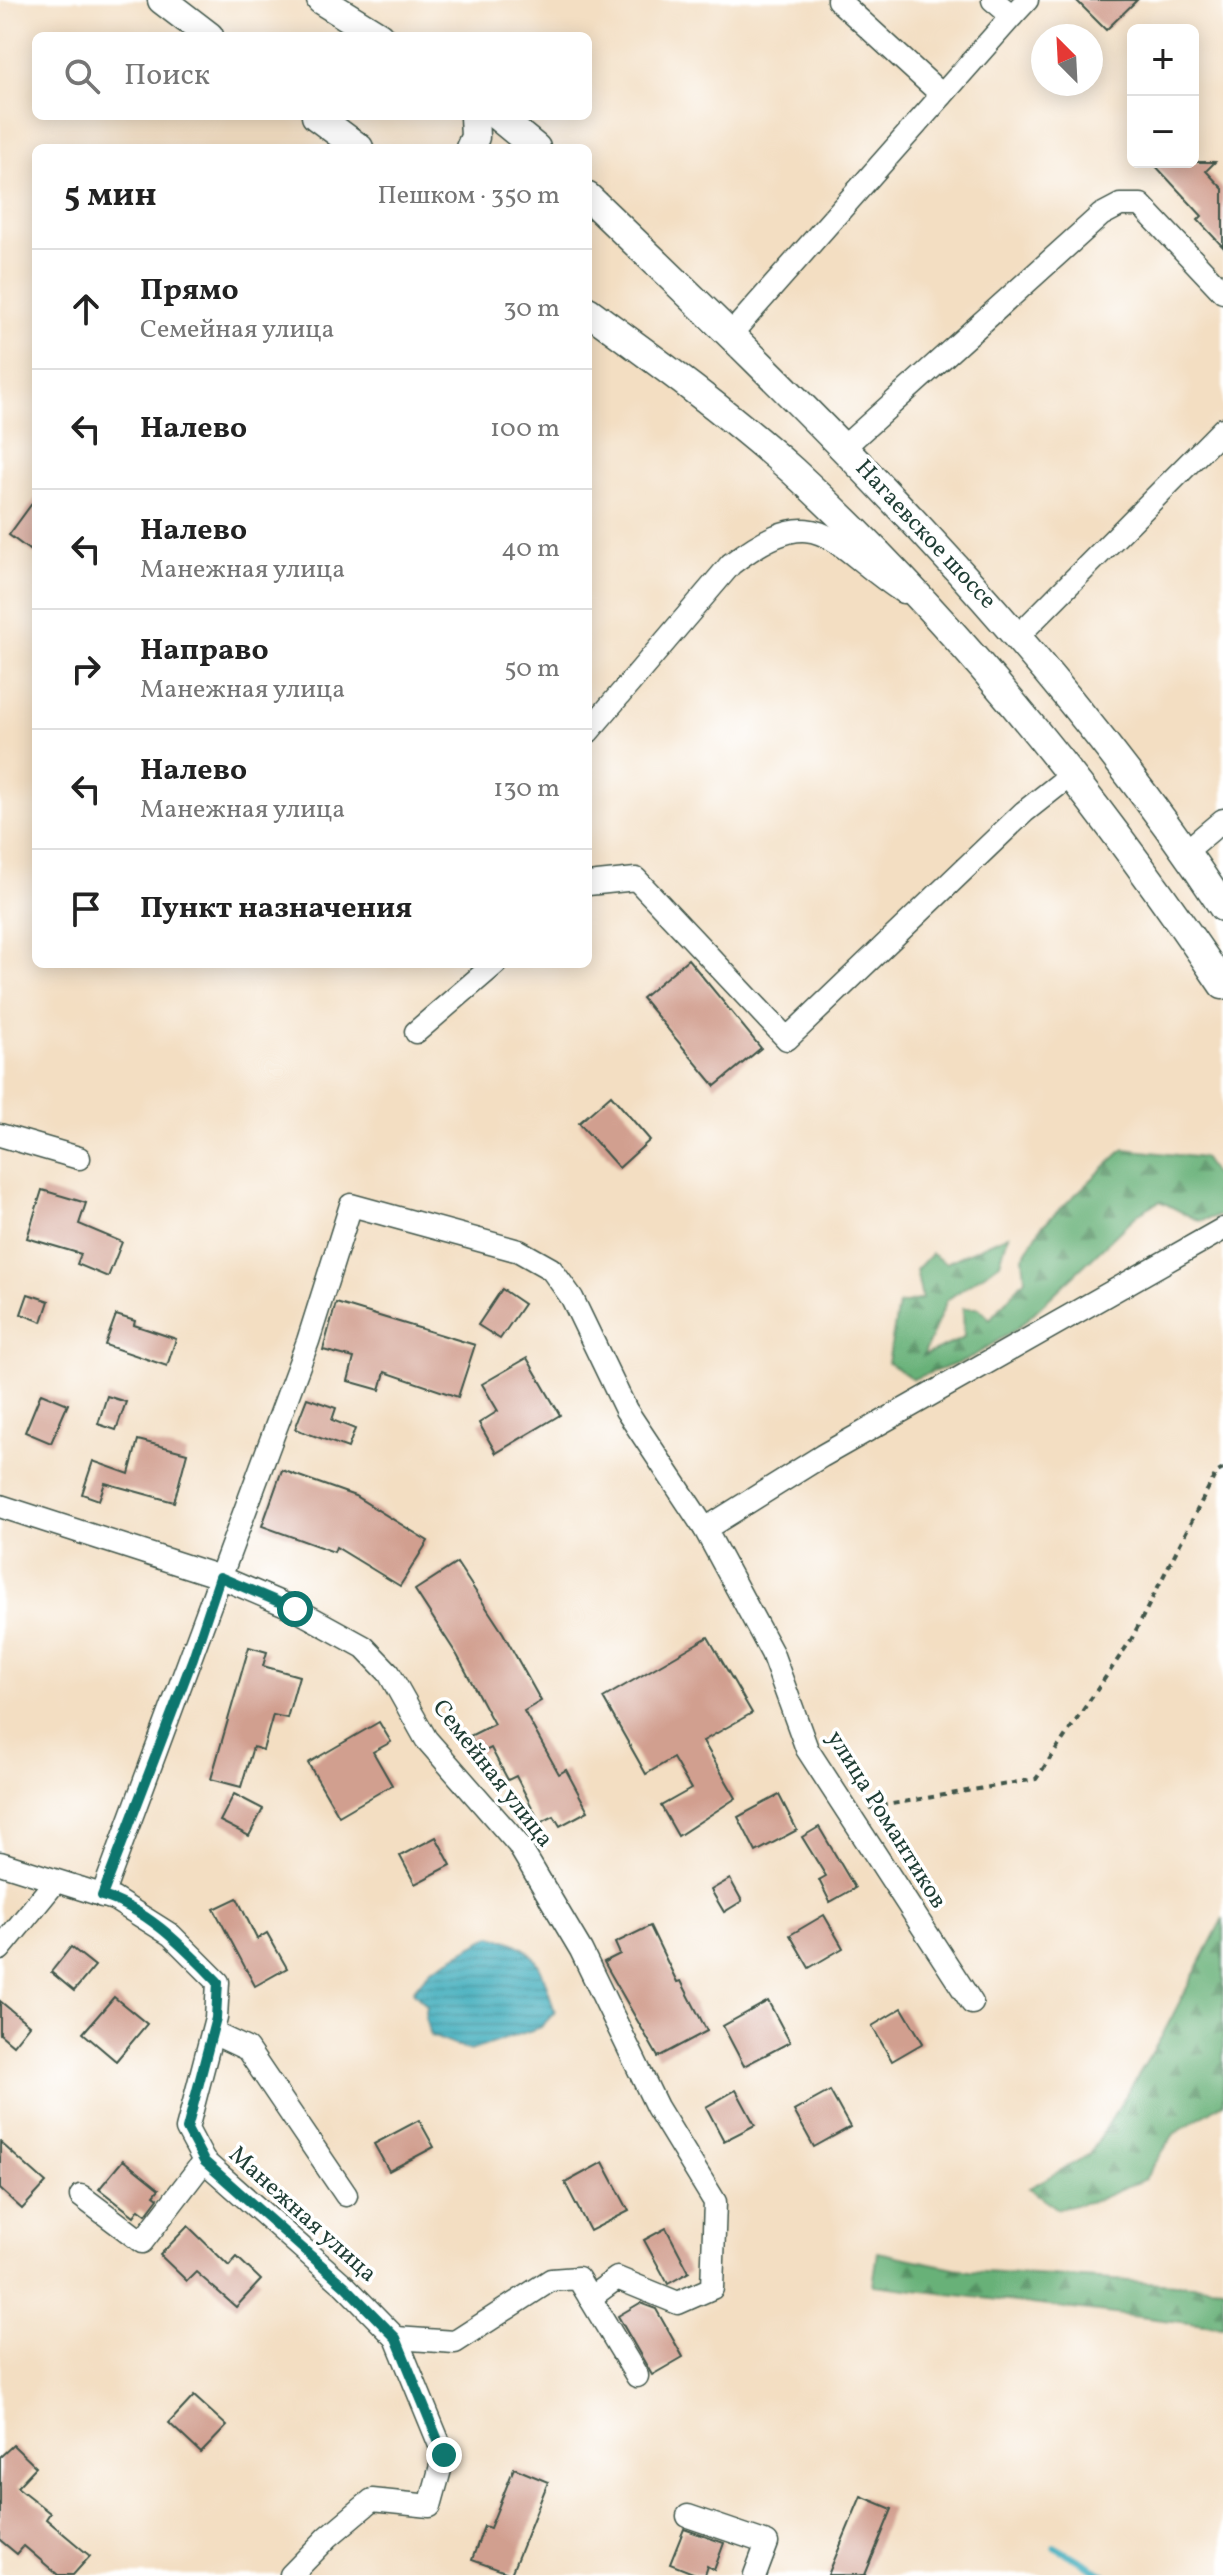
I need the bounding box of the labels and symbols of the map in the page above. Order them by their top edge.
north arrow [1031,24,1103,96]
street label: Нагаевское шоссе [847,453,1003,617]
route start [277,1591,313,1627]
street label: Семейная улица [423,1693,561,1855]
street label: улица Романтиков [817,1724,955,1916]
street label: Манежная улица [220,2139,384,2291]
route end [426,2437,462,2473]

